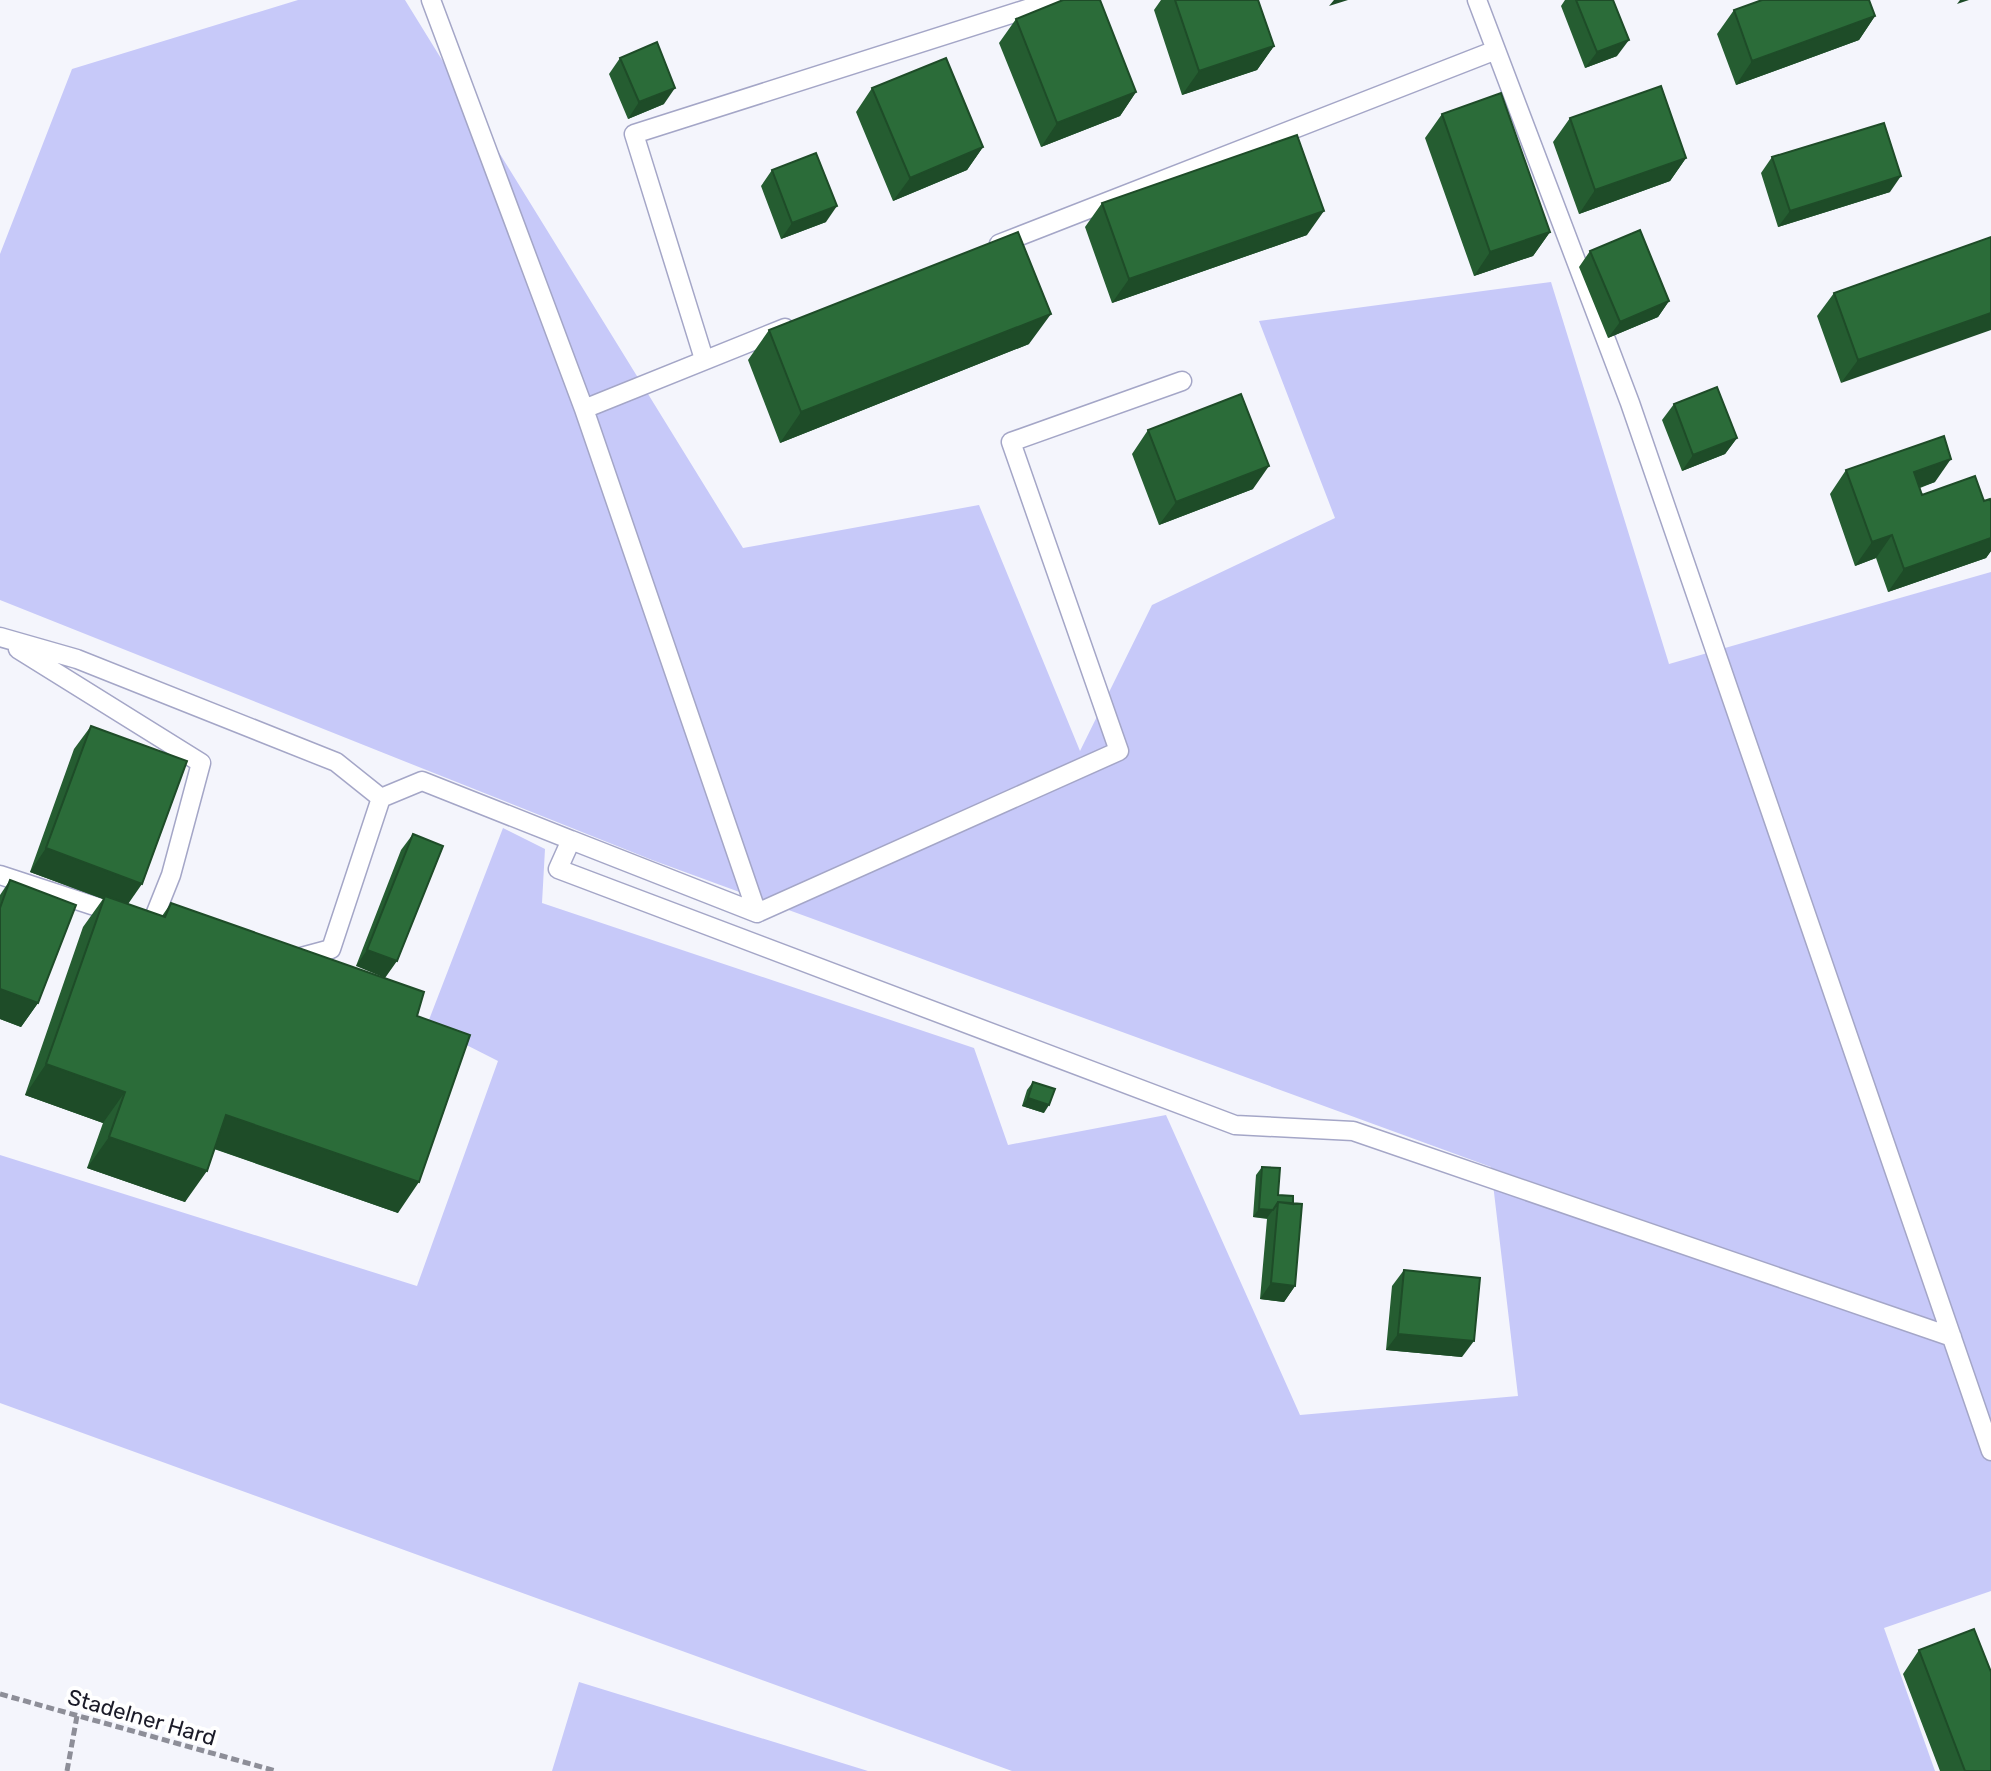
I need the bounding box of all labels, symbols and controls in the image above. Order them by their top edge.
street label: Stadelner Hard [65,1683,219,1752]

